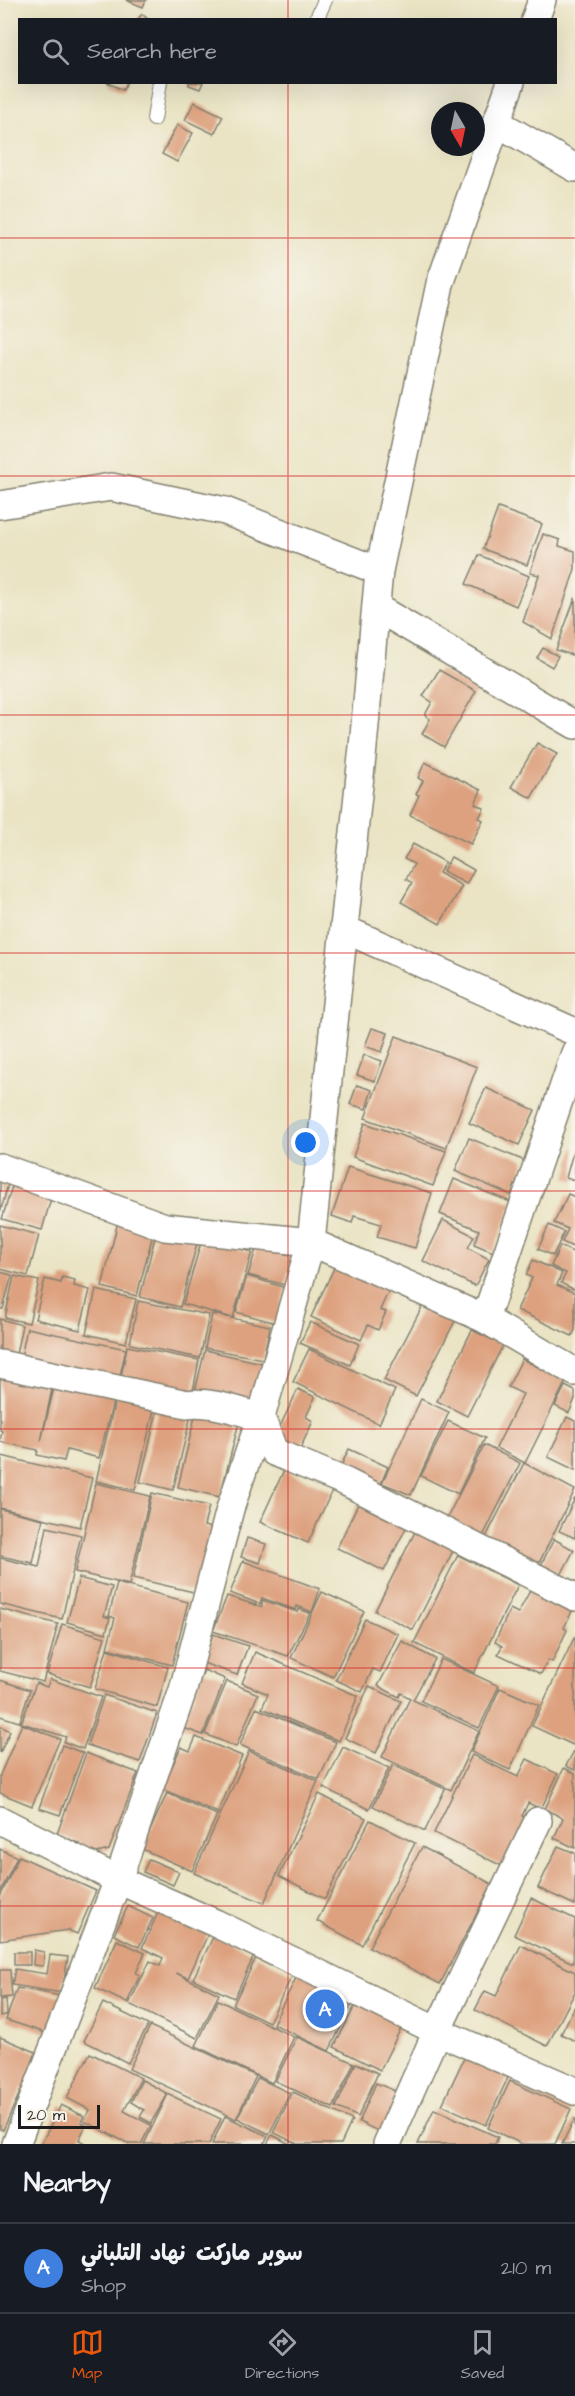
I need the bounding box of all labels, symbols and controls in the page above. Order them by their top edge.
search box [18,18,557,84]
icon: search [39,35,72,68]
text: Search here [87,36,217,67]
north arrow [431,102,485,156]
your location [291,1128,320,1157]
pin: A [306,1986,344,2032]
scale bar [18,2102,100,2130]
text: 20 m [27,2104,65,2126]
text: Nearby [24,2165,111,2201]
text: سوبر ماركت نهاد التلباني [81,2238,303,2269]
text: A [37,2254,50,2282]
text: 210 m [501,2254,551,2282]
text: Shop [81,2272,126,2300]
tab: Map [71,2326,104,2384]
tab: Directions [245,2326,319,2384]
tab: Saved [461,2326,504,2384]

